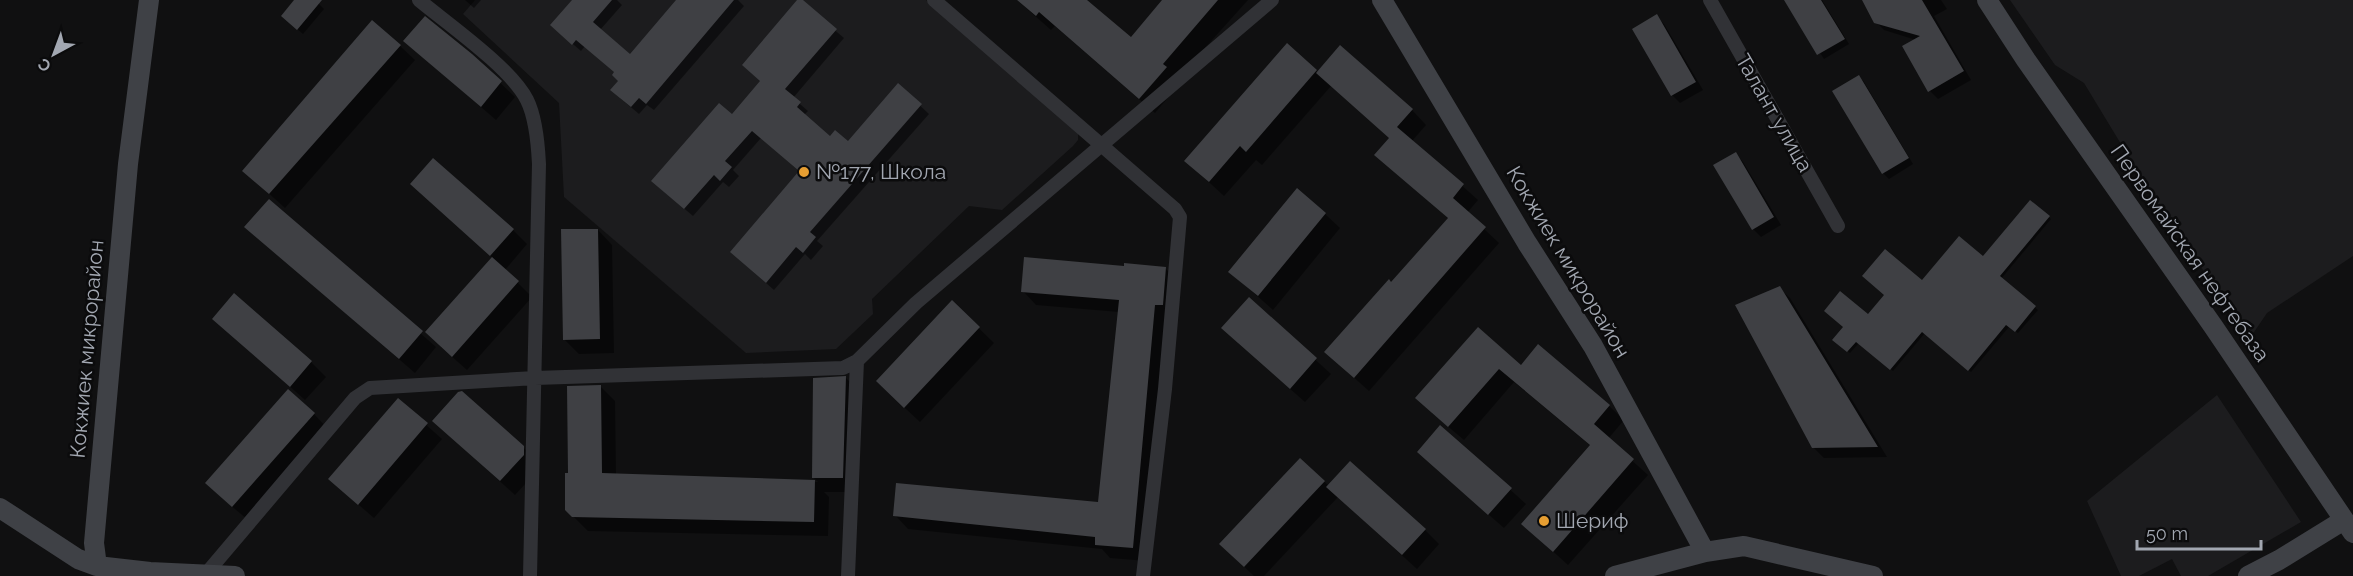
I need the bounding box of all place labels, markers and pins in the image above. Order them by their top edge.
place label: №177, Школа [816,159,946,184]
marker: №177, Школа [797,165,811,179]
place label: Шериф [1556,508,1628,533]
marker: Шериф [1537,514,1551,528]

